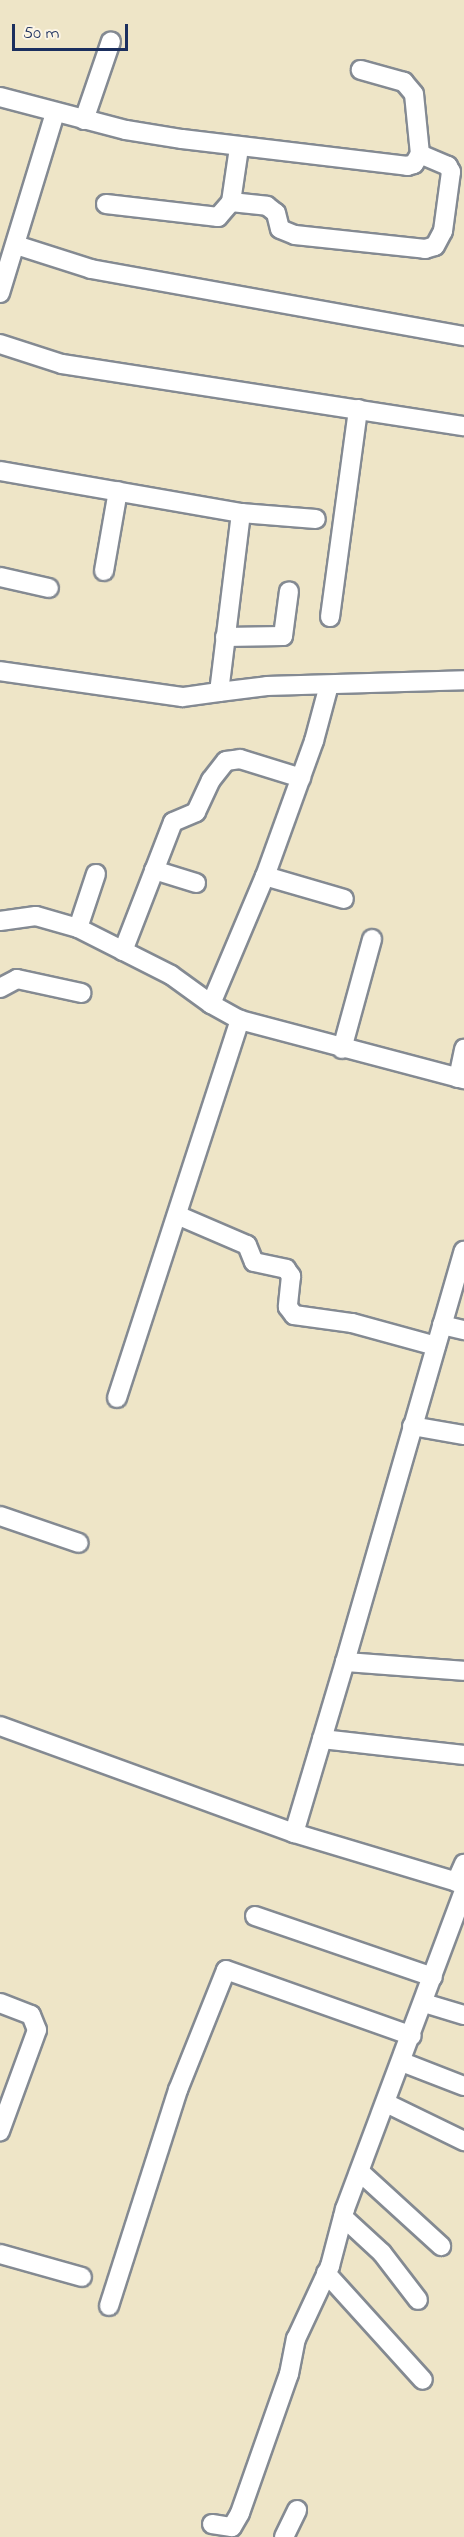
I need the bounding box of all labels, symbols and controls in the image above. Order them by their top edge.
scale bar [15,12,130,50]
text: 50 m [23,21,60,47]

